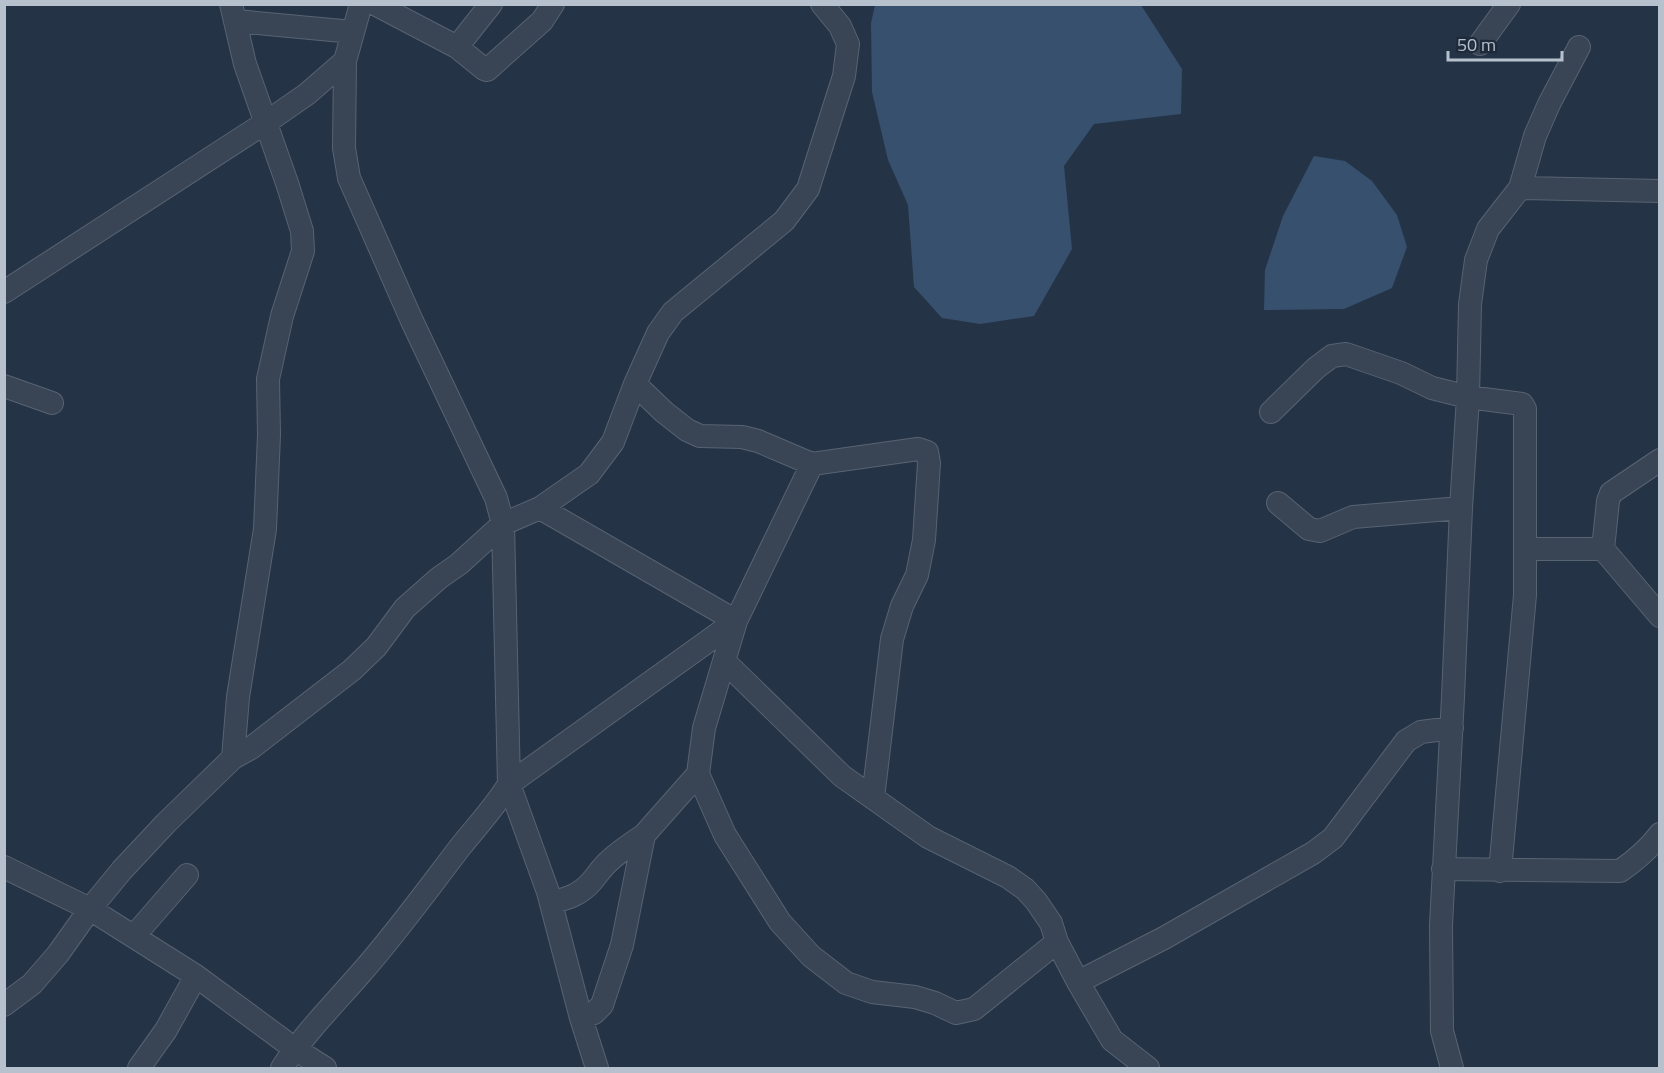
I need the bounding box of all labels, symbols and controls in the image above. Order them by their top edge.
scale bar [1448,24,1562,62]
text: 50 m [1457,31,1496,58]

